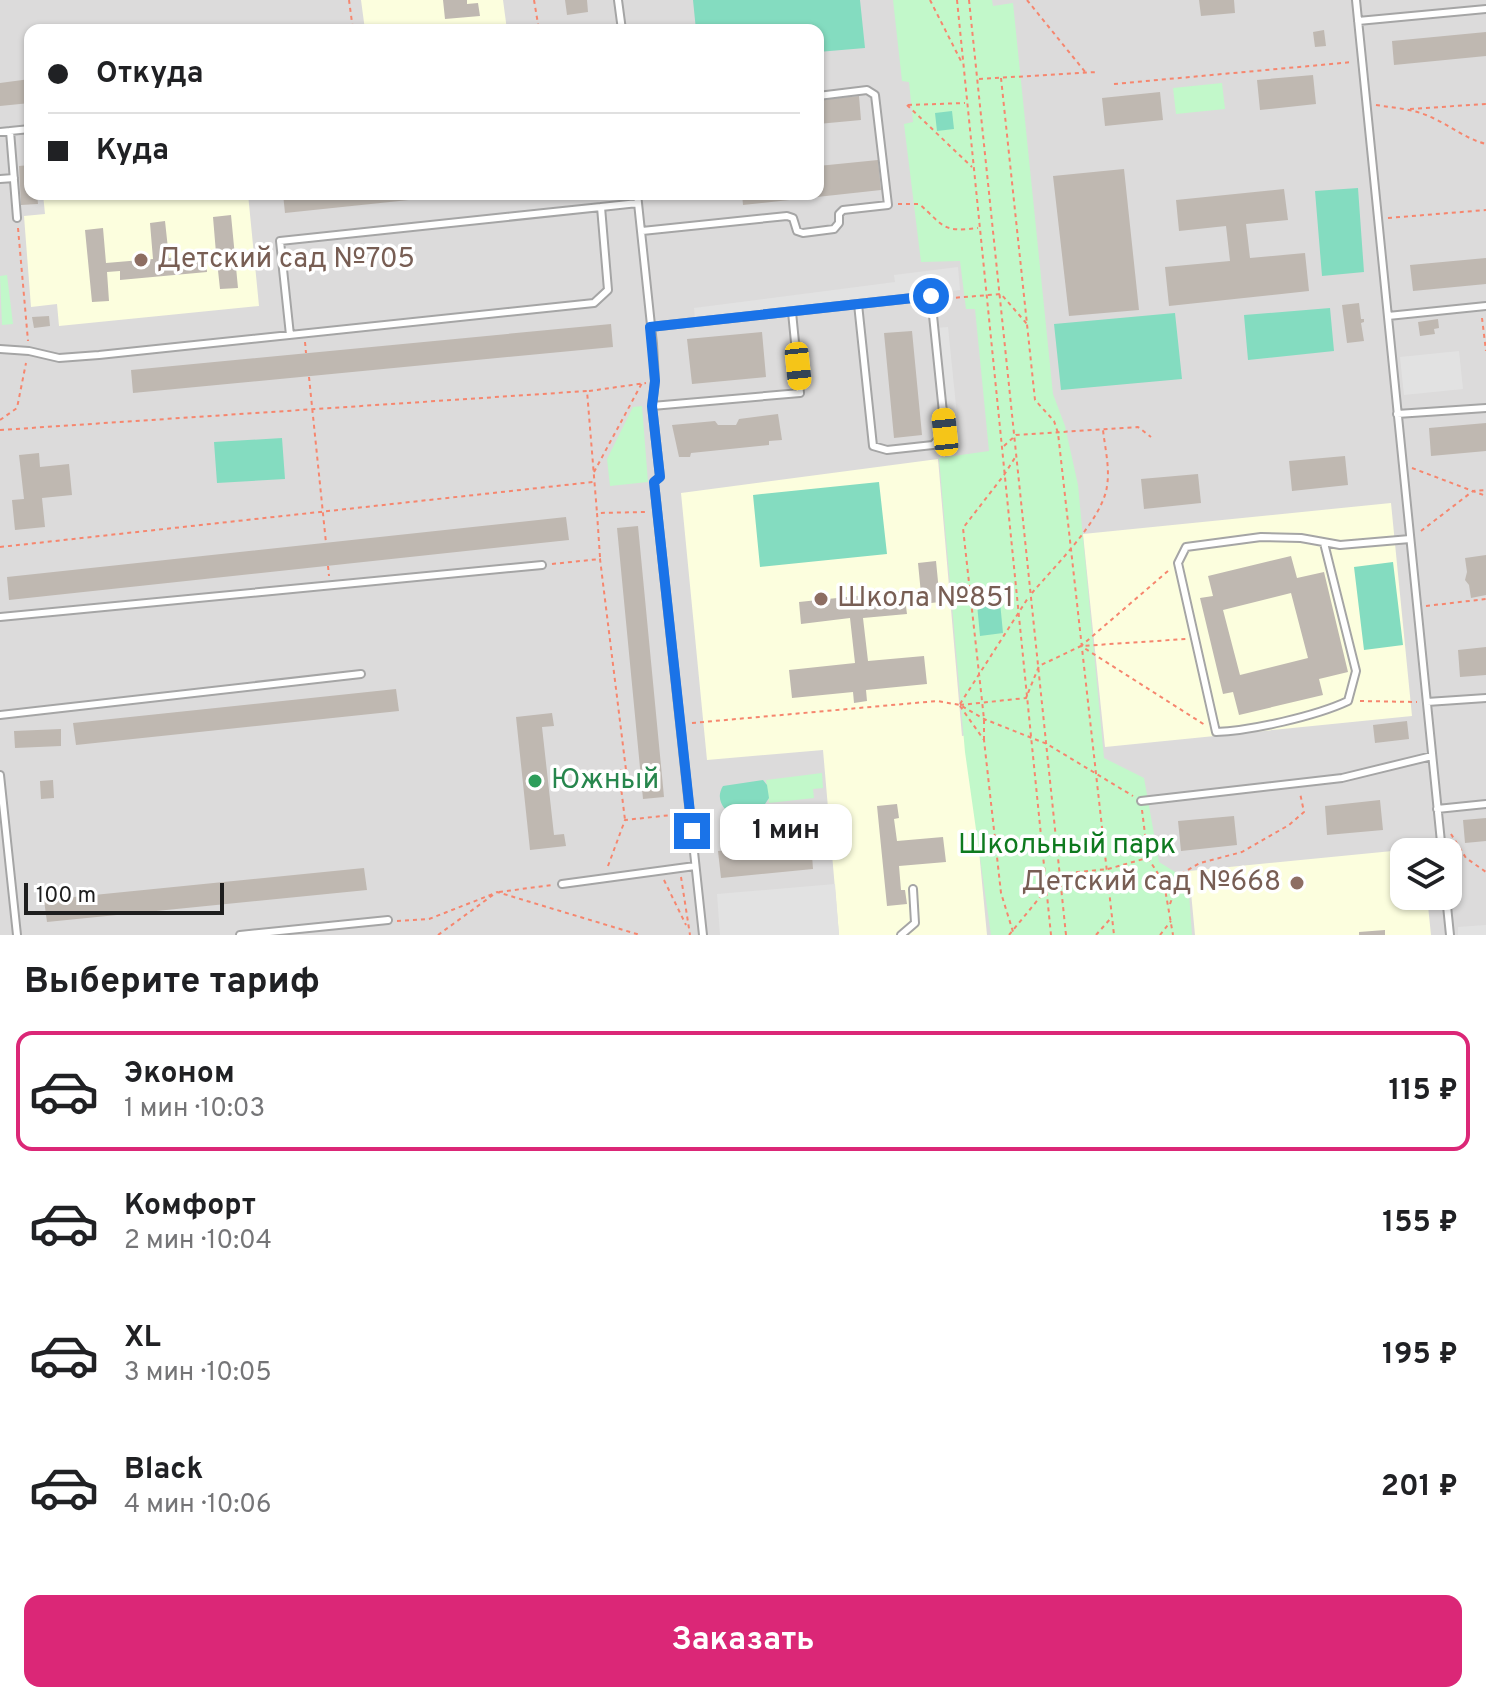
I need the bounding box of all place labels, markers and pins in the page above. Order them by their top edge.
place label: Детский сад №705 [157,242,415,278]
marker: Детский сад №705 [132,251,150,269]
place label: Школа №851 [837,581,1014,617]
marker: Школа №851 [812,590,830,608]
place label: Южный [551,763,659,799]
marker: Южный [526,772,544,790]
place label: Детский сад №668 [1022,865,1281,901]
marker: Детский сад №668 [1288,874,1306,892]

